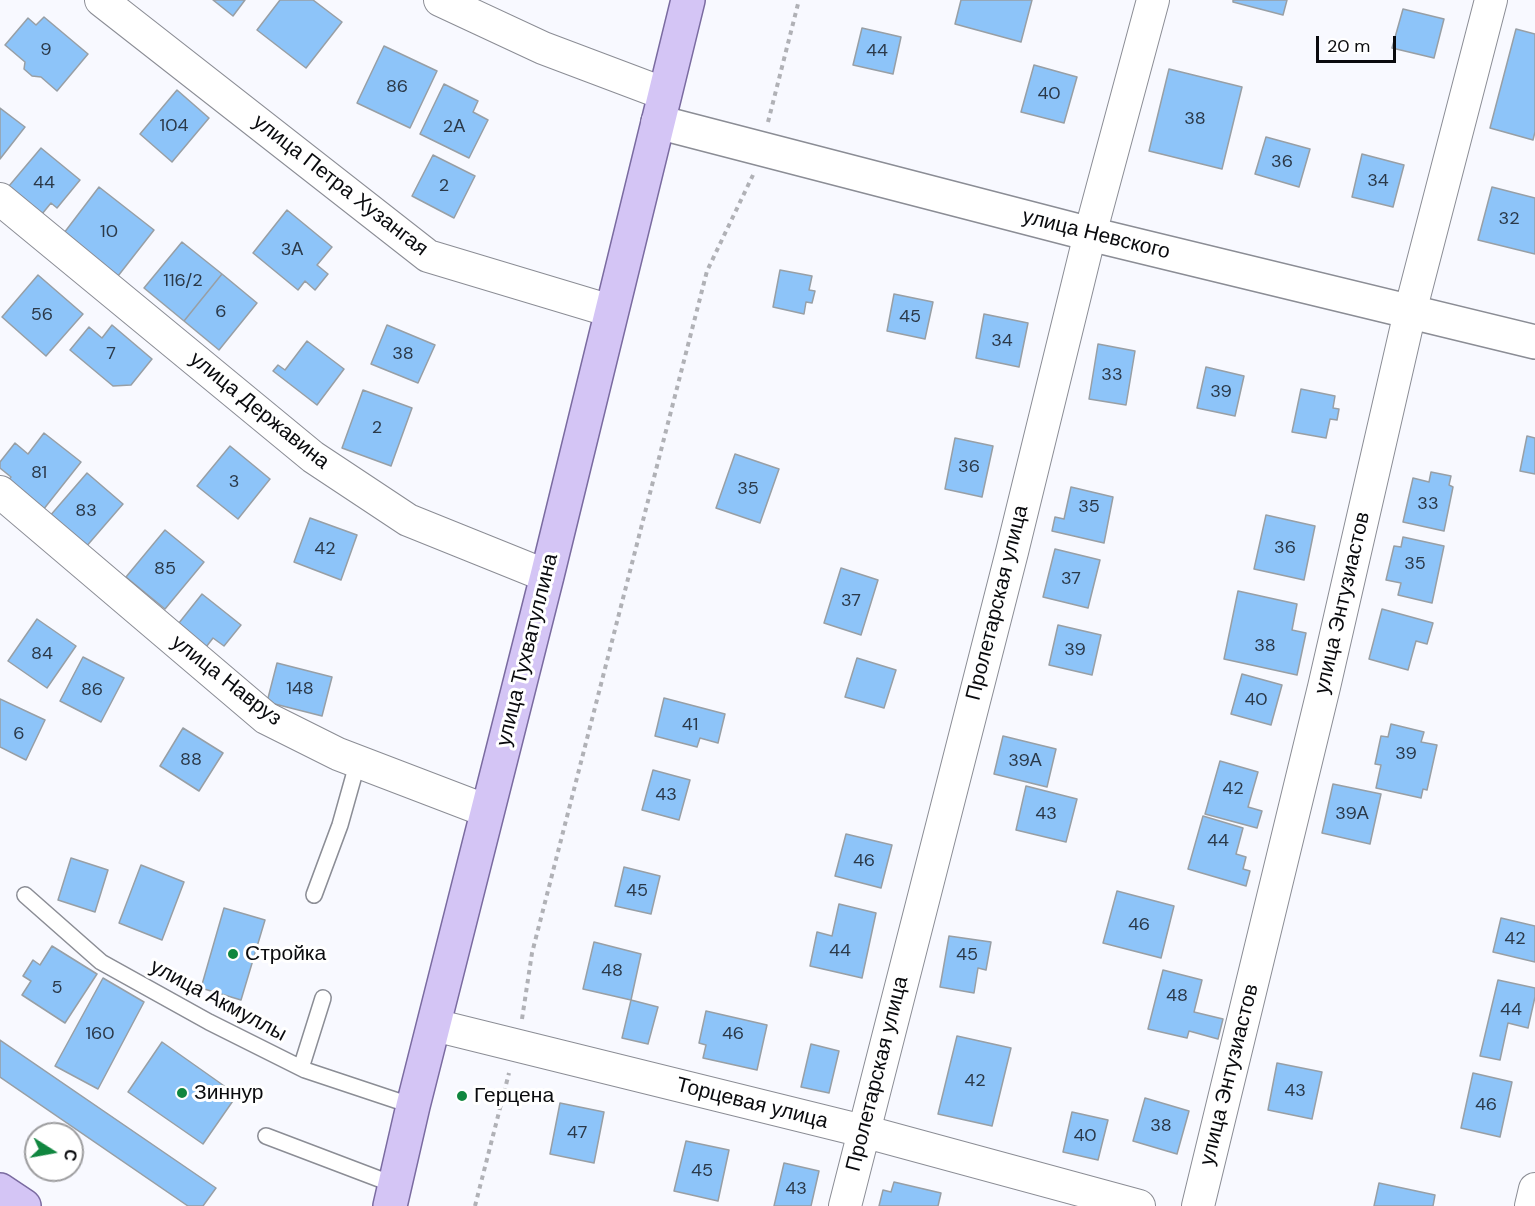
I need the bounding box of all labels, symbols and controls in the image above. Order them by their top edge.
scale bar [1319,24,1398,62]
text: 20 m [1327,34,1370,58]
house number: 9 [40,39,52,61]
house number: 44 [866,40,888,62]
house number: 86 [386,76,408,98]
house number: 40 [1037,83,1061,105]
house number: 38 [1184,108,1206,130]
street label: улица Петра Хузангая [247,110,433,262]
house number: 104 [160,115,188,137]
house number: 2А [443,116,465,138]
house number: 36 [1271,151,1293,173]
house number: 34 [1367,170,1389,192]
house number: 44 [33,172,55,194]
house number: 2 [439,175,449,197]
street label: улица Невского [1019,204,1173,266]
house number: 32 [1498,208,1520,230]
house number: 10 [100,221,118,243]
house number: 3А [281,239,303,261]
house number: 116/2 [163,270,203,292]
house number: 6 [215,301,227,323]
house number: 56 [31,304,53,326]
house number: 45 [899,306,921,328]
house number: 34 [991,330,1013,352]
house number: 7 [106,343,116,365]
house number: 38 [392,343,414,365]
street label: улица Державина [184,347,334,475]
house number: 33 [1101,364,1123,386]
house number: 39 [1210,381,1232,403]
house number: 2 [372,417,382,439]
house number: 36 [958,456,980,478]
house number: 81 [31,462,47,484]
house number: 3 [229,471,239,493]
house number: 35 [737,478,759,500]
house number: 33 [1417,493,1439,515]
house number: 35 [1078,496,1100,518]
house number: 83 [75,500,97,522]
street label: Пролетарская улица [962,503,1034,703]
street label: улица Энтузиастов [1310,509,1376,697]
house number: 36 [1274,537,1296,559]
house number: 42 [314,538,336,560]
street label: улица Тухватуллина [492,551,564,749]
house number: 35 [1404,553,1426,575]
house number: 85 [154,558,176,580]
house number: 37 [1061,568,1081,590]
house number: 37 [841,590,861,612]
street label: улица Навруз [166,630,286,732]
house number: 38 [1254,635,1276,657]
house number: 39 [1064,639,1086,661]
house number: 84 [31,643,53,665]
house number: 148 [286,678,314,700]
house number: 86 [81,679,103,701]
house number: 40 [1244,689,1268,711]
house number: 41 [682,714,698,736]
house number: 6 [13,723,25,745]
house number: 39 [1395,743,1417,765]
house number: 88 [180,749,202,771]
house number: 39А [1008,750,1042,772]
house number: 42 [1222,778,1244,800]
house number: 43 [655,784,677,806]
house number: 43 [1035,803,1057,825]
house number: 39А [1335,803,1369,825]
house number: 44 [1207,830,1229,852]
house number: 46 [853,850,875,872]
house number: 45 [626,880,648,902]
house number: 46 [1128,914,1150,936]
house number: 42 [1504,928,1526,950]
house number: 44 [829,940,851,962]
place label: Стройка [245,941,326,967]
house number: 45 [956,944,978,966]
marker: Стройка [226,947,240,961]
street label: улица Акмуллы [146,954,290,1048]
house number: 48 [601,960,623,982]
street label: Пролетарская улица [842,974,914,1174]
house number: 5 [52,977,62,999]
street label: улица Энтузиастов [1195,982,1265,1168]
house number: 48 [1166,985,1188,1007]
house number: 44 [1500,999,1522,1021]
house number: 160 [85,1023,115,1045]
house number: 46 [722,1023,744,1045]
house number: 42 [964,1070,986,1092]
street label: Торцевая улица [674,1073,830,1135]
place label: Зиннур [194,1080,264,1106]
house number: 43 [1284,1080,1306,1102]
place label: Герцена [474,1083,554,1109]
marker: Зиннур [175,1086,189,1100]
marker: Герцена [455,1089,469,1103]
house number: 46 [1475,1094,1497,1116]
house number: 38 [1150,1115,1172,1137]
north arrow [24,1122,84,1182]
house number: 47 [567,1122,587,1144]
house number: 40 [1073,1125,1097,1147]
text: С [59,1147,82,1163]
house number: 45 [691,1160,713,1182]
house number: 43 [785,1178,807,1200]

